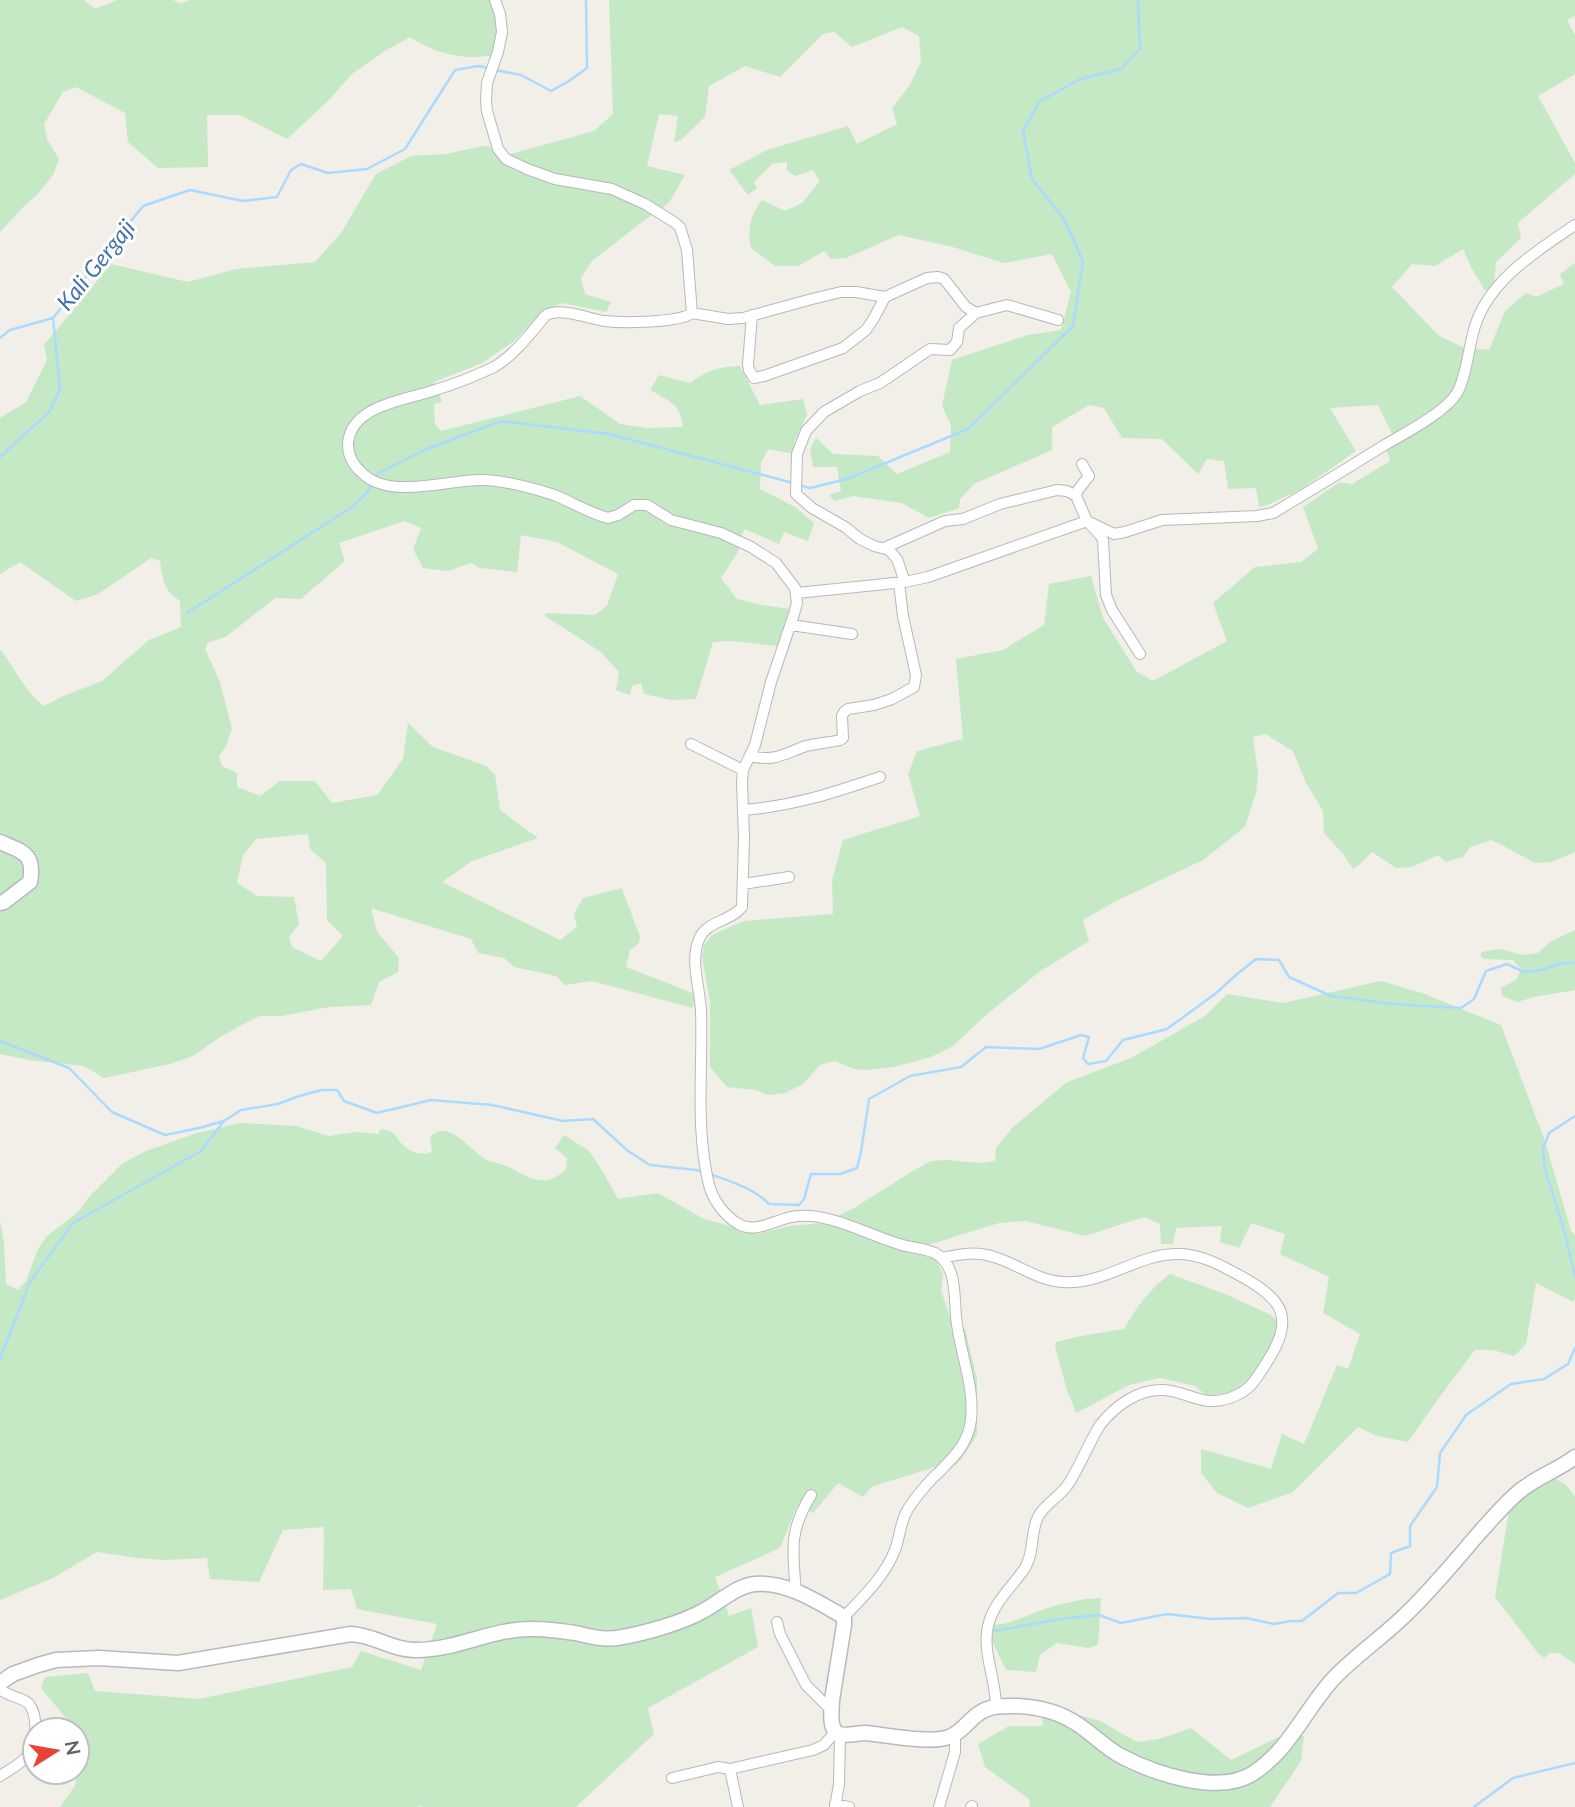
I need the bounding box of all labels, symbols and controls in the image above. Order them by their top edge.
water label: Kali Gergaji [50,213,140,315]
north arrow [21,1716,91,1786]
text: N [60,1738,86,1757]

